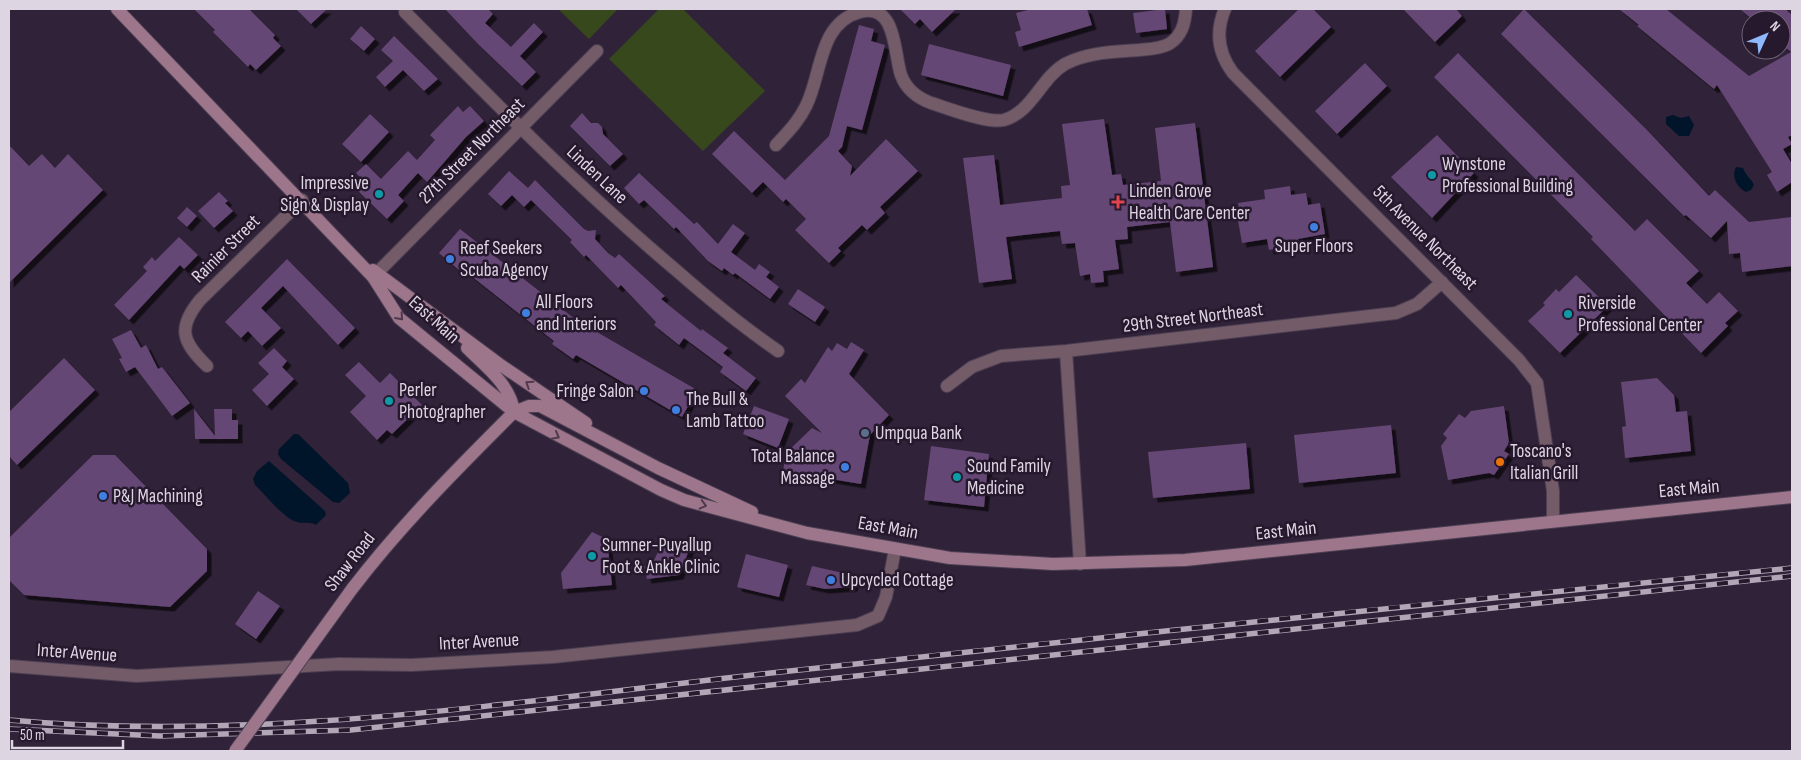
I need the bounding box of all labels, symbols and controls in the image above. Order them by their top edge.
north arrow [1741,10,1791,60]
text: N [1766,18,1784,35]
street label: 27th Street Northeast [414,93,530,209]
street label: Linden Lane [562,141,632,209]
place label: Wynstone Professional Building [1442,153,1574,198]
marker: Wynstone Professional Building [1426,169,1438,181]
place label: Impressive Sign & Display [280,172,370,217]
place label: Linden Grove Health Care Center [1129,180,1250,225]
street label: 5th Avenue Northeast [1368,181,1482,295]
marker: Impressive Sign & Display [373,188,385,200]
marker: Linden Grove Health Care Center [1111,195,1125,209]
street label: Rainier Street [187,210,265,288]
marker: Super Floors [1308,221,1320,233]
place label: Super Floors [1275,235,1353,258]
place label: Reef Seekers Scuba Agency [460,237,549,282]
marker: Reef Seekers Scuba Agency [444,253,456,265]
street label: East Main [404,291,464,349]
place label: All Floors and Interiors [535,291,617,336]
place label: Riverside Professional Center [1578,292,1703,337]
street label: 29th Street Northeast [1122,298,1265,338]
marker: All Floors and Interiors [520,307,532,319]
marker: Riverside Professional Center [1562,308,1574,320]
one-way arrow [395,312,404,321]
place label: Perler Photographer [399,379,486,424]
place label: Fringe Salon [557,380,634,403]
one-way arrow [526,381,535,390]
marker: Fringe Salon [638,385,650,397]
place label: The Bull & Lamb Tattoo [686,388,764,433]
marker: Perler Photographer [383,395,395,407]
marker: The Bull & Lamb Tattoo [670,404,682,416]
place label: Umpqua Bank [875,422,963,445]
marker: Umpqua Bank [859,427,871,439]
one-way arrow [551,429,560,439]
place label: Toscano's Italian Grill [1510,440,1578,485]
place label: Total Balance Massage [751,445,835,490]
place label: Sound Family Medicine [967,455,1051,500]
marker: Toscano's Italian Grill [1494,456,1506,468]
marker: Total Balance Massage [839,461,851,473]
marker: Sound Family Medicine [951,471,963,483]
street label: East Main [1658,475,1720,503]
place label: P&J Machining [113,485,203,508]
marker: P&J Machining [97,490,109,502]
one-way arrow [698,499,707,510]
street label: East Main [856,511,920,545]
street label: East Main [1255,516,1317,546]
street label: Shaw Road [320,528,380,596]
place label: Sumner-Puyallup Foot & Ankle Clinic [602,534,720,579]
marker: Sumner-Puyallup Foot & Ankle Clinic [586,550,598,562]
place label: Upcycled Cottage [841,569,954,592]
marker: Upcycled Cottage [825,574,837,586]
street label: Inter Avenue [438,628,520,656]
street label: Inter Avenue [36,639,118,667]
scale bar [12,718,124,750]
text: 50 m [20,726,45,745]

